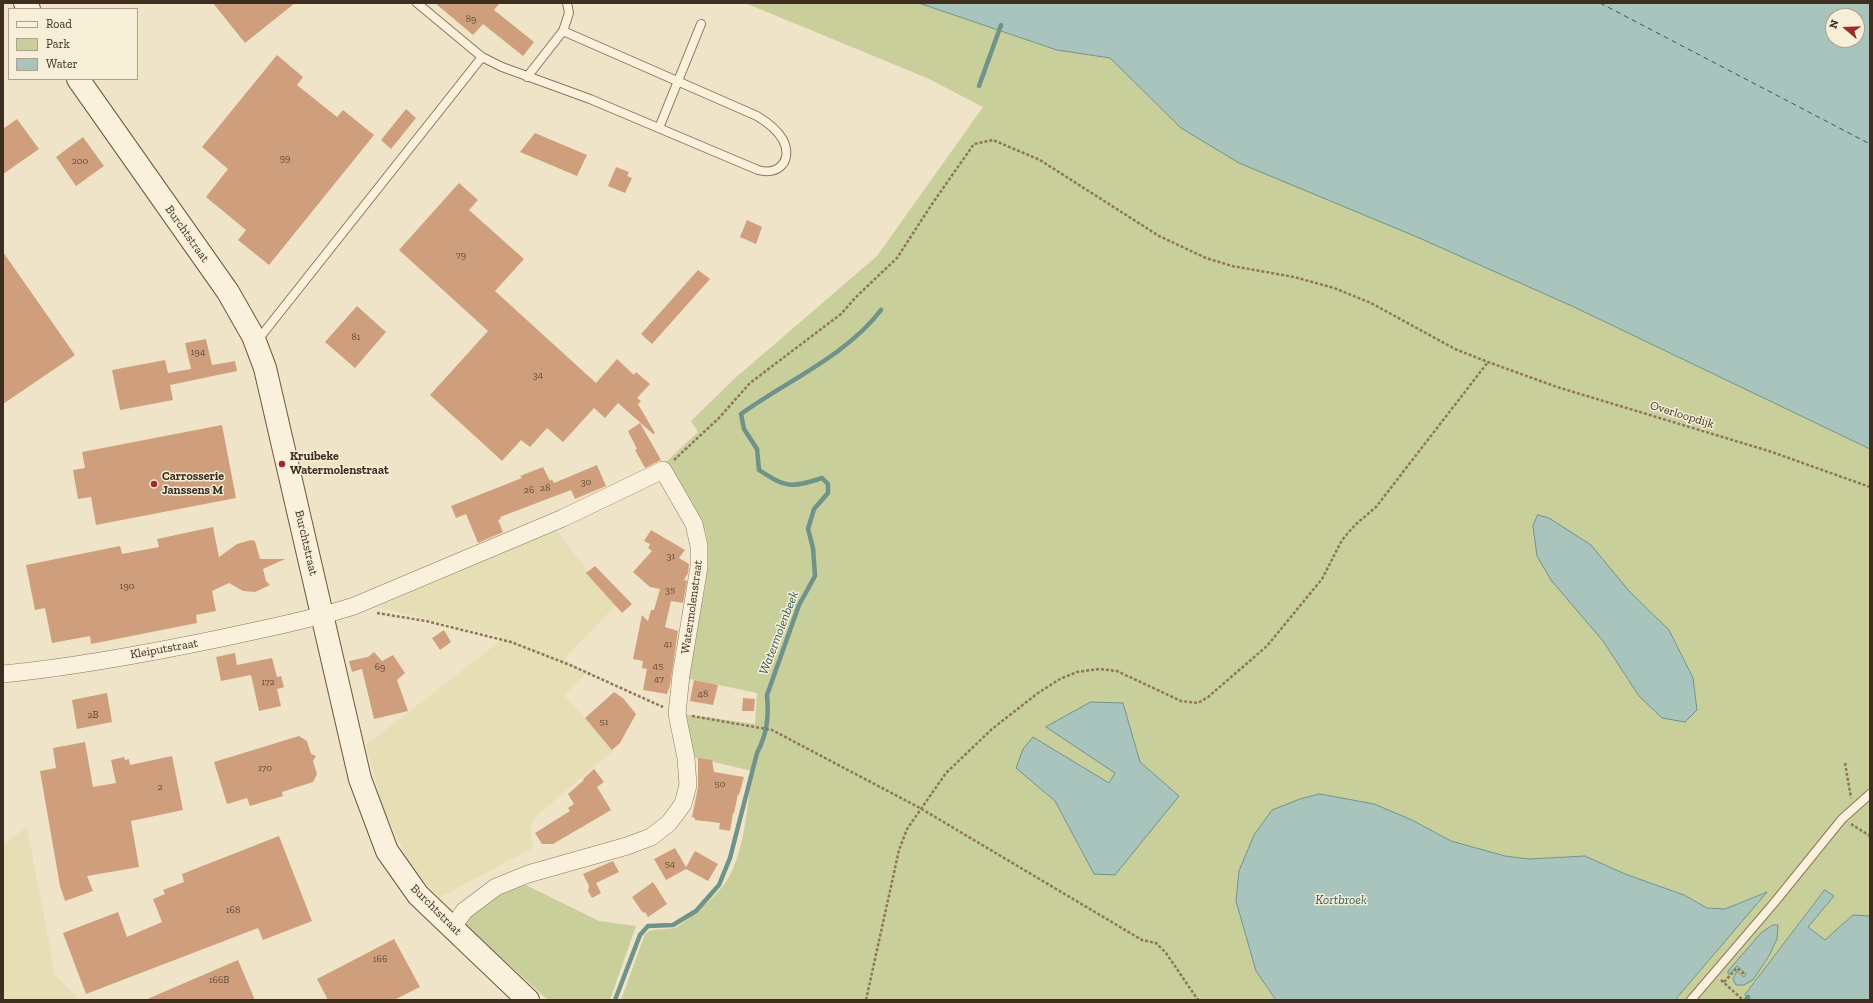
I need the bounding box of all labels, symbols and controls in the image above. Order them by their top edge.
legend [8,8,138,80]
north arrow [1825,8,1865,48]
house number: 89 [466,13,476,25]
text: Road [46,17,72,31]
text: N [1827,18,1842,30]
text: Park [46,37,70,51]
text: Water [46,57,78,71]
house number: 99 [280,152,290,164]
house number: 200 [72,155,88,167]
street label: Burchtstraat [162,203,212,265]
house number: 79 [456,249,466,261]
house number: 81 [351,331,361,343]
house number: 194 [191,346,205,358]
house number: 34 [533,369,543,381]
street label: Overloopdijk [1648,398,1716,432]
place label: Kruibeke Watermolenstraat [290,450,389,478]
marker: Kruibeke Watermolenstraat [277,459,287,469]
place label: Carrosserie Janssens M [162,470,224,498]
house number: 30 [581,476,591,488]
marker: Carrosserie Janssens M [149,479,159,489]
house number: 28 [540,482,550,494]
house number: 26 [524,484,534,496]
street label: Burchtstraat [292,509,320,577]
house number: 31 [667,550,675,562]
street label: Watermolenstraat [678,559,706,655]
house number: 190 [120,580,134,592]
house number: 35 [665,584,675,596]
water label: Watermolenbeek [756,589,802,677]
street label: Kleiputstraat [129,636,199,662]
house number: 41 [663,638,673,650]
house number: 45 [653,660,663,672]
house number: 69 [375,661,385,673]
house number: 47 [654,673,664,685]
house number: 172 [261,676,275,688]
house number: 48 [698,688,708,700]
house number: 2B [87,709,99,721]
house number: 51 [600,716,608,728]
house number: 170 [258,762,272,774]
house number: 50 [715,778,725,790]
house number: 2 [157,781,163,793]
house number: 54 [665,858,675,870]
street label: Burchtstraat [407,881,465,939]
water label: Kortbroek [1315,892,1367,908]
house number: 168 [226,904,240,916]
house number: 166 [373,953,387,965]
house number: 166B [209,974,229,986]

